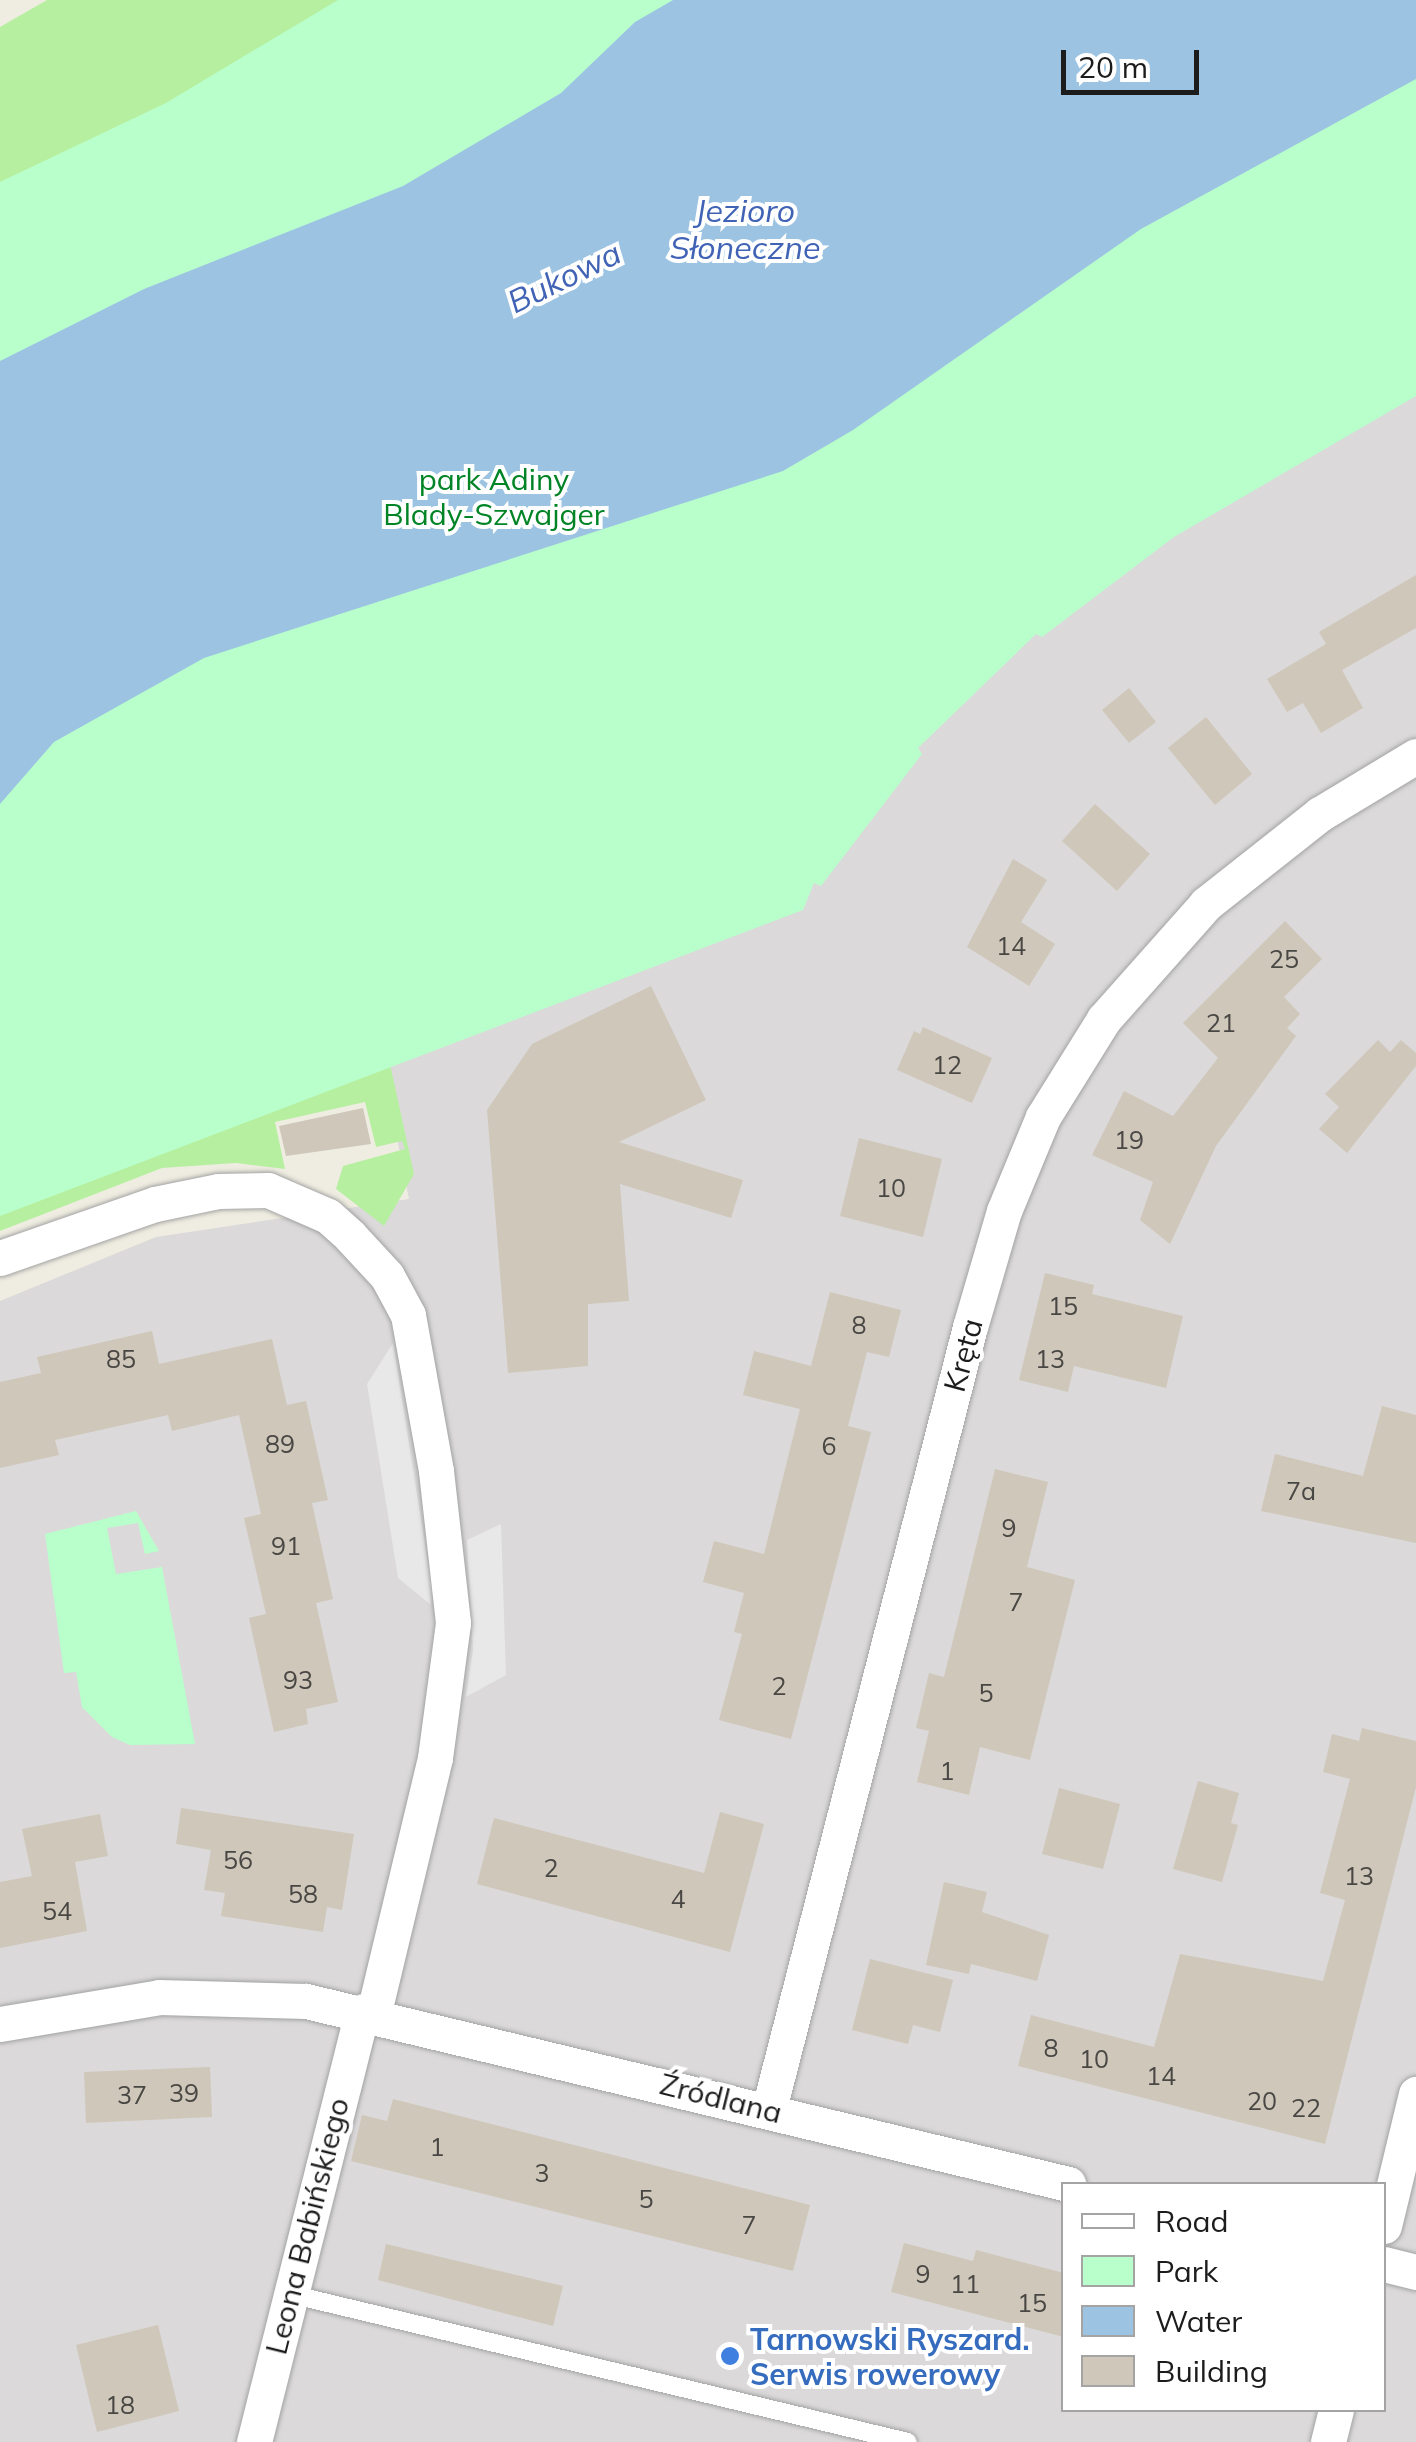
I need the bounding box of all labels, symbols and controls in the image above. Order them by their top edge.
scale bar [1066,30,1204,92]
text: 20 m [1078,48,1148,86]
water label: Jezioro Słoneczne [670,192,820,267]
water label: Bukowa [501,233,627,321]
park label: park Adiny Blady-Szwajger [383,461,605,532]
house number: 14 [996,931,1026,961]
house number: 25 [1269,944,1299,974]
house number: 21 [1206,1008,1236,1038]
house number: 12 [932,1050,962,1080]
house number: 19 [1114,1125,1144,1155]
house number: 10 [876,1173,906,1203]
house number: 15 [1048,1291,1078,1321]
house number: 8 [852,1310,866,1340]
street label: Kręta [936,1314,990,1396]
house number: 85 [106,1344,136,1374]
house number: 13 [1035,1344,1065,1374]
house number: 89 [265,1429,295,1459]
house number: 6 [822,1431,836,1461]
house number: 7a [1286,1476,1316,1506]
house number: 9 [1002,1513,1016,1543]
house number: 91 [271,1531,301,1561]
house number: 7 [1009,1587,1023,1617]
house number: 93 [283,1665,313,1695]
house number: 2 [772,1671,786,1701]
house number: 5 [979,1678,993,1708]
house number: 1 [940,1756,954,1786]
house number: 56 [223,1845,253,1875]
house number: 2 [544,1853,558,1883]
house number: 13 [1344,1861,1374,1891]
house number: 58 [288,1879,318,1909]
house number: 4 [671,1884,685,1914]
house number: 54 [42,1896,72,1926]
house number: 8 [1044,2033,1058,2063]
house number: 10 [1079,2044,1109,2074]
house number: 14 [1146,2061,1176,2091]
street label: Źródlana [656,2065,786,2131]
house number: 39 [169,2078,199,2108]
house number: 37 [117,2080,147,2110]
house number: 20 [1247,2086,1277,2116]
house number: 22 [1291,2093,1321,2123]
street label: Leona Babińskiego [258,2094,356,2358]
house number: 1 [430,2132,444,2162]
house number: 3 [535,2158,549,2188]
legend [1061,2182,1386,2412]
house number: 5 [639,2184,653,2214]
text: Road [1155,2202,1229,2240]
house number: 7 [742,2210,756,2240]
text: Park [1155,2252,1218,2290]
house number: 9 [916,2259,930,2289]
house number: 11 [950,2269,980,2299]
house number: 15 [1017,2288,1047,2318]
text: Water [1155,2302,1242,2340]
place label: Tarnowski Ryszard. Serwis rowerowy [750,2321,1030,2392]
marker: Tarnowski Ryszard. Serwis rowerowy [719,2345,741,2367]
text: Building [1155,2352,1268,2390]
house number: 18 [105,2390,135,2420]

